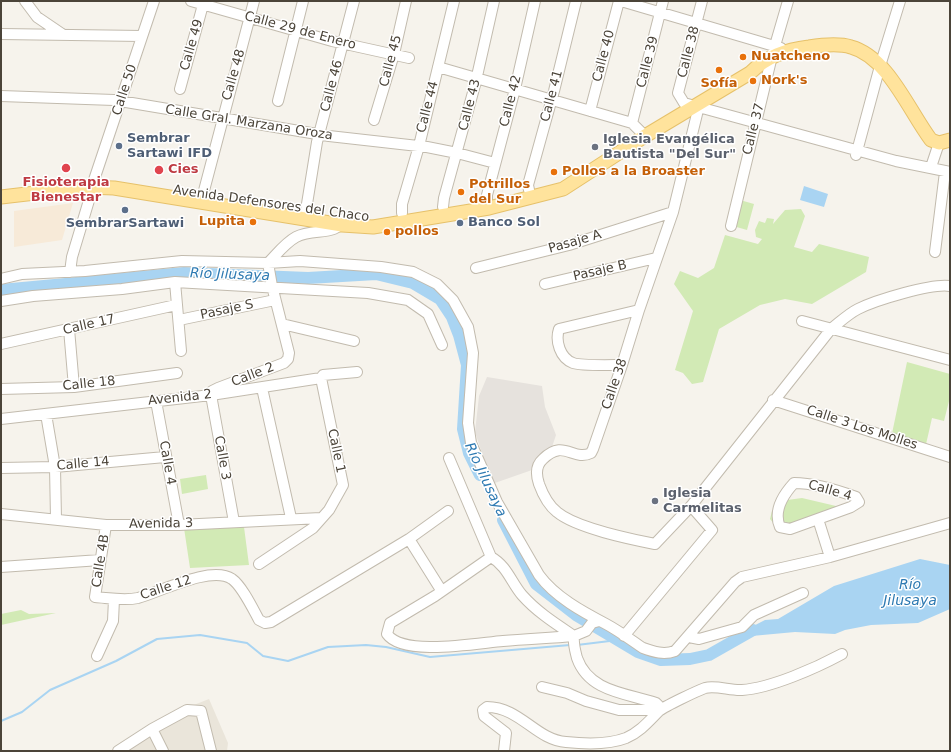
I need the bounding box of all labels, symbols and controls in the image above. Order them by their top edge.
street label: Calle 29 de Enero [242,9,358,53]
street label: Calle 49 [177,17,207,73]
street label: Calle 38 [675,24,703,80]
street label: Calle 40 [590,28,618,84]
street label: Calle 45 [377,33,405,89]
street label: Calle 39 [634,34,662,90]
street label: Calle 48 [219,47,249,103]
place label: Nuatcheno [751,49,830,65]
marker: Nuatcheno [738,52,748,62]
street label: Calle 46 [318,58,346,114]
street label: Calle 50 [109,62,141,118]
marker: Sofía [714,65,724,75]
street label: Calle 41 [538,68,566,124]
street label: Calle 42 [497,73,525,129]
place label: Nork's [761,73,808,89]
place label: Sofía [700,76,738,92]
marker: Nork's [748,76,758,86]
street label: Calle 43 [456,77,484,133]
street label: Calle 44 [414,79,442,135]
street label: Calle 37 [740,101,768,157]
street label: Calle Gral. Marzana Oroza [164,102,334,144]
place label: Sembrar Sartawi IFD [127,131,212,162]
place label: Iglesia Evangélica Bautista "Del Sur" [603,132,736,163]
marker: Sembrar Sartawi IFD [114,141,124,151]
marker: Iglesia Evangélica Bautista "Del Sur" [590,142,600,152]
marker: Fisioterapia Bienestar [60,162,72,174]
place label: Cies [168,162,199,178]
marker: Cies [153,164,165,176]
place label: Pollos a la Broaster [562,164,705,180]
marker: Pollos a la Broaster [549,167,559,177]
place label: Fisioterapia Bienestar [22,175,110,206]
place label: Potrillos del Sur [469,177,530,208]
street label: Avenida Defensores del Chaco [172,183,370,225]
marker: Potrillos del Sur [456,187,466,197]
marker: SembrarSartawi [120,205,130,215]
place label: Lupita [199,214,245,230]
place label: Banco Sol [468,215,540,231]
place label: SembrarSartawi [66,216,184,232]
marker: Lupita [248,217,258,227]
marker: Banco Sol [455,218,465,228]
place label: pollos [395,224,439,240]
marker: pollos [382,227,392,237]
street label: Pasaje A [547,227,603,257]
street label: Pasaje B [572,257,628,285]
water label: Río Jilusaya [190,265,270,285]
street label: Pasaje S [199,297,255,323]
street label: Calle 17 [61,311,117,339]
street label: Calle 38 [599,356,631,412]
street label: Calle 2 [229,360,277,390]
street label: Calle 18 [62,373,116,395]
street label: Avenida 2 [147,387,213,409]
street label: Calle 3 Los Molles [805,403,919,453]
street label: Calle 1 [324,428,348,474]
street label: Calle 3 [210,435,234,481]
street label: Calle 4 [155,440,179,486]
water label: Río Jilusaya [460,440,510,520]
street label: Calle 14 [56,454,110,474]
street label: Calle 4 [806,477,854,505]
place label: Iglesia Carmelitas [663,486,742,517]
marker: Iglesia Carmelitas [650,496,660,506]
street label: Avenida 3 [129,516,193,532]
street label: Calle 4B [89,533,113,589]
street label: Calle 12 [138,572,194,604]
water label: Río Jilusaya [883,577,937,610]

